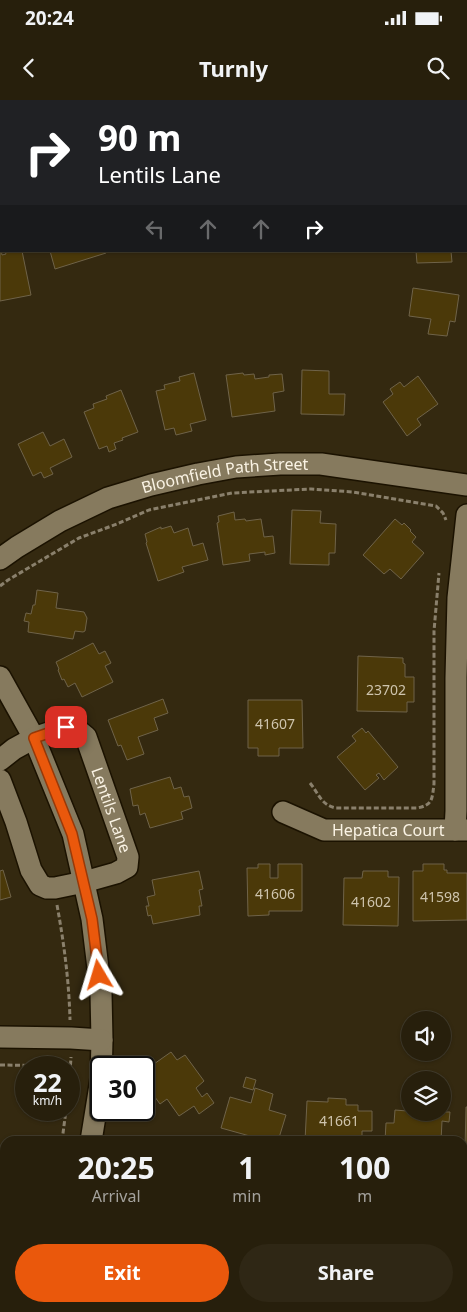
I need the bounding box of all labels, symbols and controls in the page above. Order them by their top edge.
text: 20:24 [25,5,74,31]
text: Turnly [199,53,268,83]
icon: back [15,54,43,82]
icon: search [424,54,452,82]
text: 90 m [98,114,181,161]
icon: right [15,120,80,185]
text: Lentils Lane [98,159,221,189]
icon: left [141,215,169,243]
icon: ahead [194,215,222,243]
icon: ahead [247,215,275,243]
icon: right [300,215,328,243]
street label: Bloomfield Path Street [139,453,308,498]
house number: 23702 [366,680,406,699]
pin [45,706,87,748]
icon: arrive [52,713,80,741]
house number: 41607 [255,714,295,733]
street label: Lentils Lane [86,764,137,856]
street label: Hepatica Court [332,819,445,841]
house number: 41606 [255,884,295,903]
house number: 41598 [420,887,460,906]
house number: 41602 [351,892,391,911]
position arrow [72,948,124,1000]
map controls [401,1011,451,1121]
button: sound [401,1011,451,1061]
speed limit sign: 30 [90,1056,155,1121]
text: 22 [33,1065,62,1099]
button: layers [401,1071,451,1121]
text: km/h [33,1092,62,1109]
house number: 41661 [319,1111,359,1130]
text: 20:25 [78,1147,155,1188]
text: 1 [238,1147,255,1188]
text: 100 [339,1147,390,1188]
text: Arrival [92,1185,141,1207]
text: min [232,1185,261,1207]
text: m [357,1185,372,1207]
button: Exit [15,1244,229,1302]
button: Share [239,1244,453,1302]

